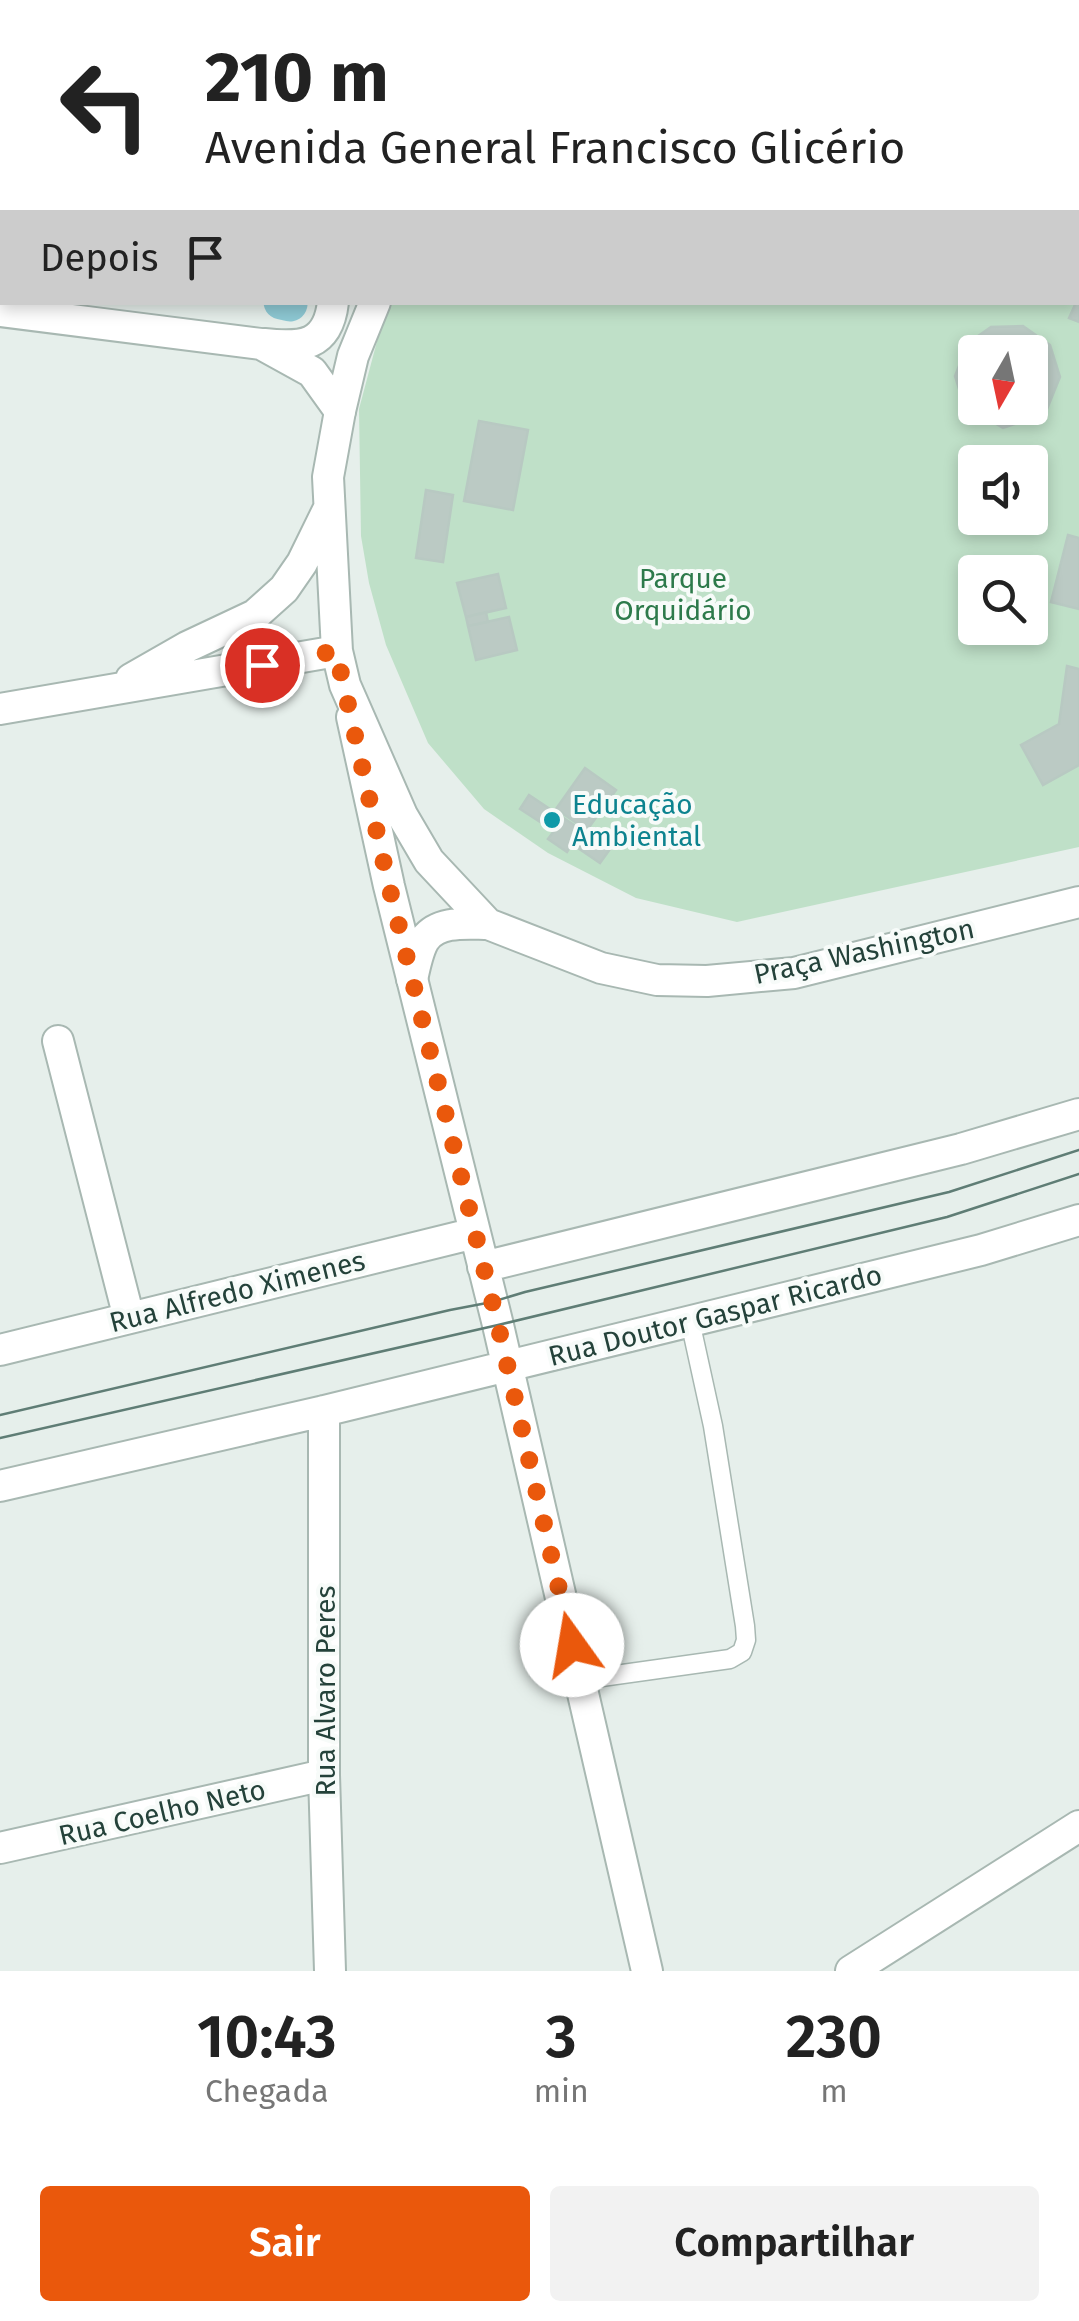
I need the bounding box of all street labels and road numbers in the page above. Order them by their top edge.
street label: Praça Washington [751,912,977,991]
street label: Rua Alfredo Ximenes [106,1244,368,1339]
street label: Rua Doutor Gaspar Ricardo [545,1258,885,1373]
street label: Rua Alvaro Peres [309,1585,342,1797]
street label: Rua Coelho Neto [55,1773,269,1852]

